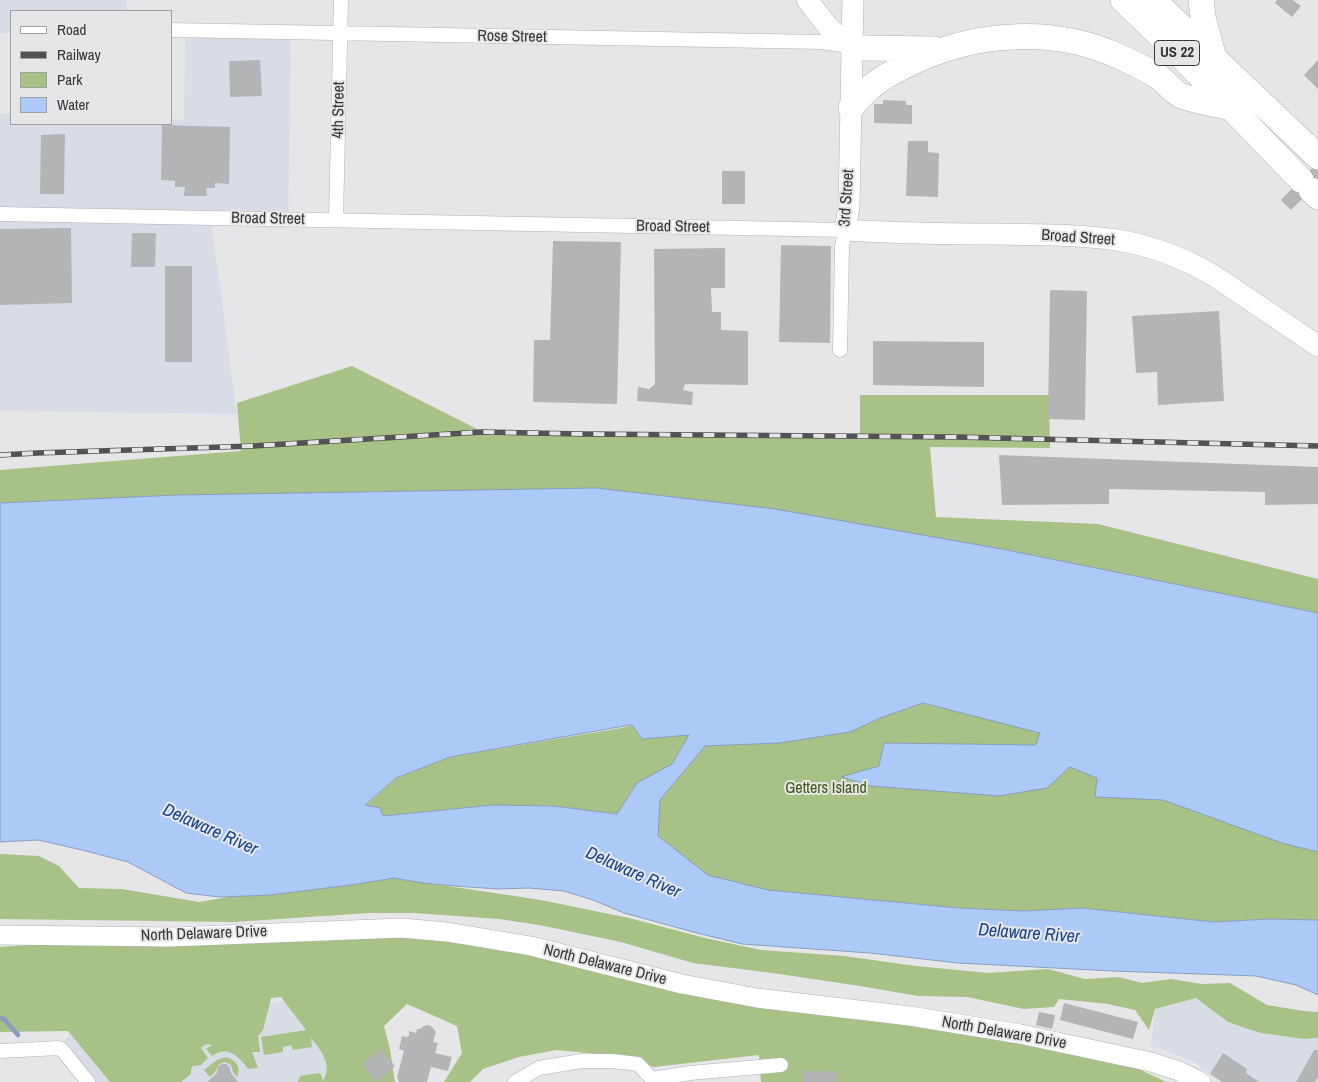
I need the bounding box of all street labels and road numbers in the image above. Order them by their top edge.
street label: Rose Street [477,27,547,47]
road number: US 22 [1154,40,1200,66]
street label: 4th Street [329,81,349,139]
street label: 3rd Street [835,169,859,227]
street label: Broad Street [231,209,305,229]
street label: Broad Street [636,217,710,237]
street label: Broad Street [1041,226,1115,250]
street label: North Delaware Drive [141,922,267,946]
street label: North Delaware Drive [541,940,669,990]
street label: North Delaware Drive [940,1013,1068,1053]

